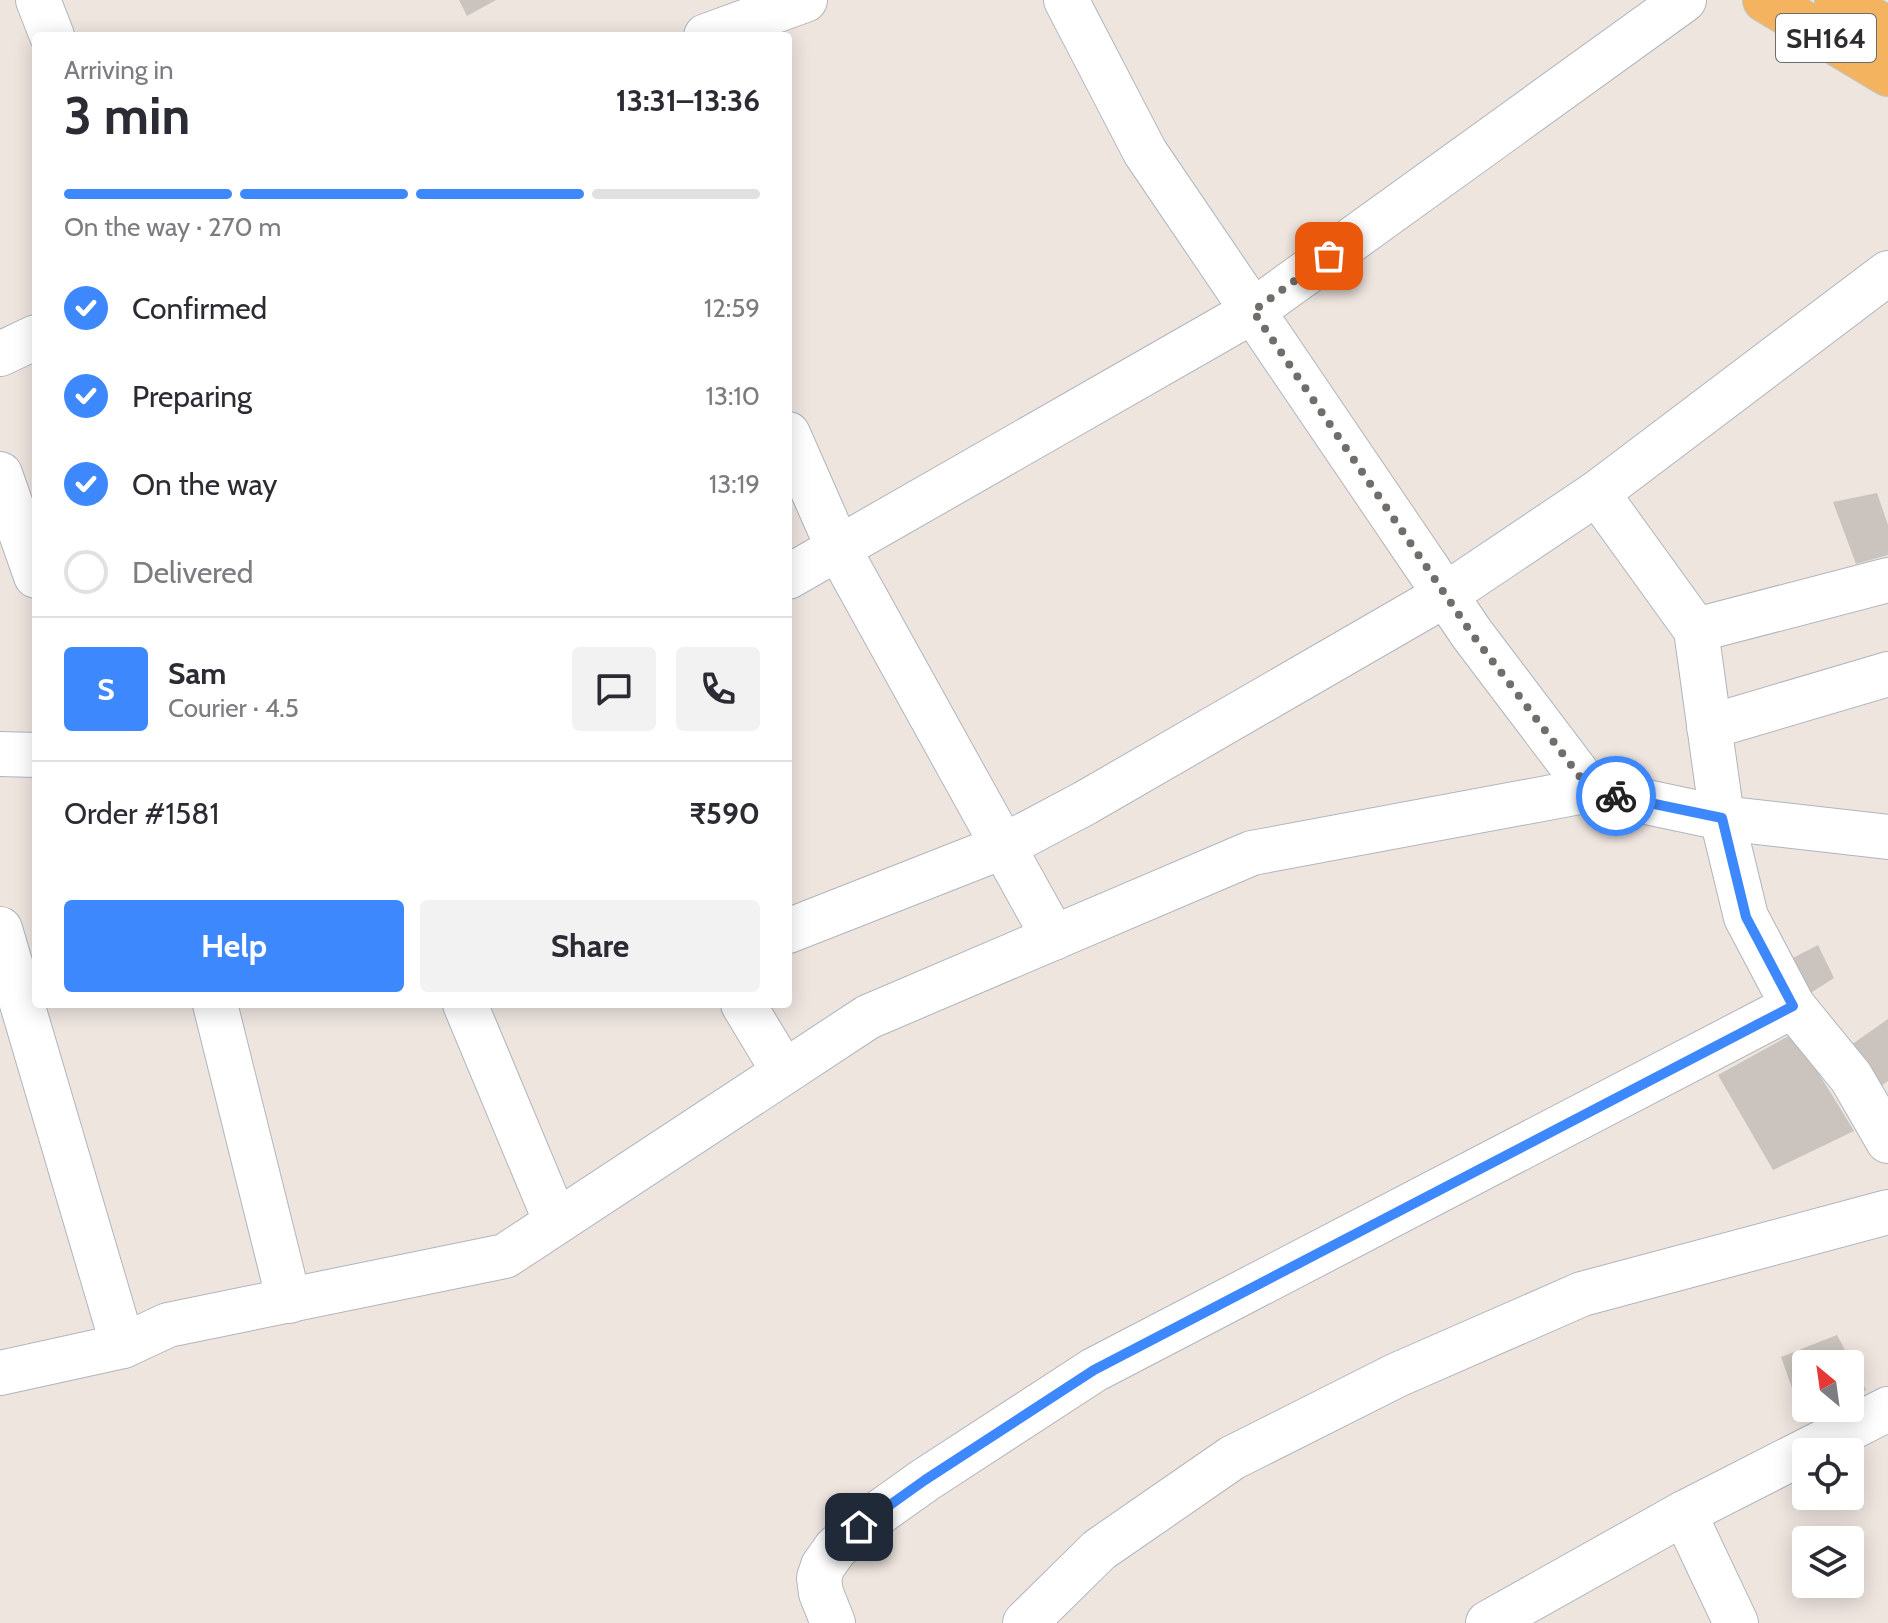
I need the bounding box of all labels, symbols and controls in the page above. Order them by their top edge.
road number: SH164 [1776,14,1876,62]
text: Arriving in [64,54,174,86]
text: 13:31–13:36 [616,82,760,119]
text: 3 min [64,84,190,147]
text: On the way · 270 m [64,211,281,243]
pin [1295,222,1363,290]
icon: bag [1307,234,1351,278]
icon: check [64,286,108,330]
text: Confirmed [132,290,267,327]
text: 12:59 [704,292,760,324]
icon: check [64,374,108,418]
text: Preparing [132,378,252,415]
text: 13:10 [705,380,760,412]
icon: check [64,462,108,506]
text: On the way [132,466,277,503]
text: 13:19 [709,468,760,500]
text: Delivered [132,554,253,591]
button: chat [572,647,656,731]
button: phone [676,647,760,731]
text: Sam [168,655,226,692]
text: S [97,671,115,708]
text: Courier · 4.5 [168,692,299,724]
courier [1576,756,1656,836]
icon: bike [1594,774,1638,818]
text: Order #1581 [64,795,219,832]
text: ₹590 [689,795,760,832]
button: Help [64,900,404,992]
button: Share [420,900,760,992]
north arrow [1792,1350,1864,1422]
map controls [1792,1350,1864,1598]
button: locate [1792,1438,1864,1510]
pin [825,1493,893,1561]
icon: home [837,1505,881,1549]
button: layers [1792,1526,1864,1598]

